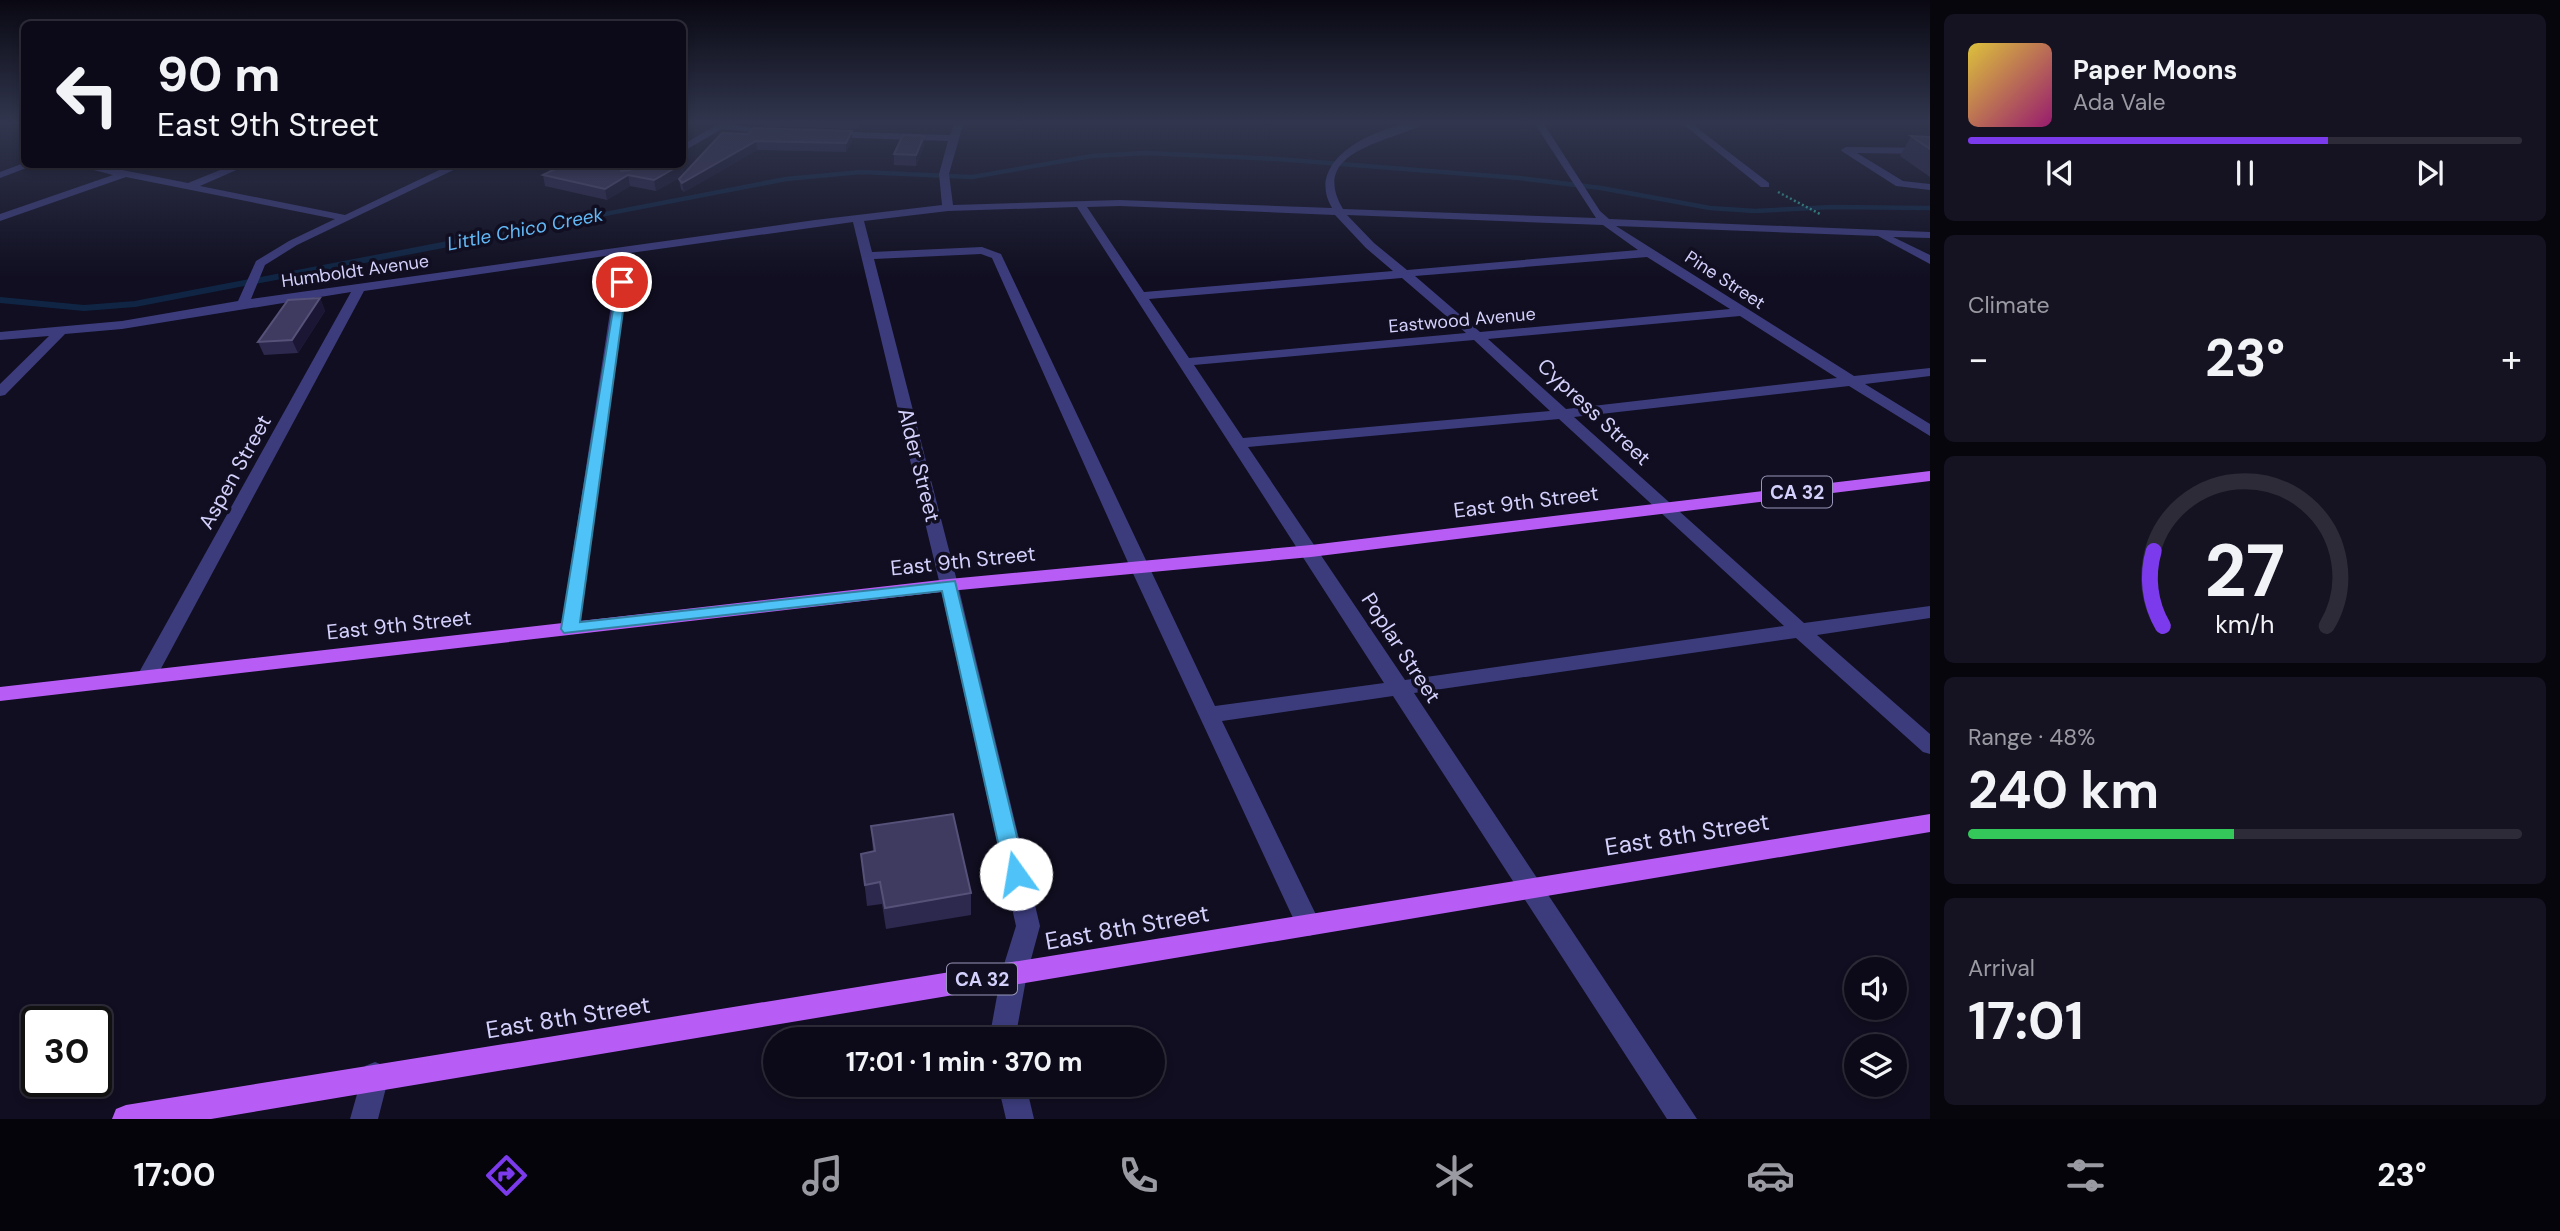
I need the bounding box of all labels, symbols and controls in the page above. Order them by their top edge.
text: 90 m [157,42,280,106]
icon: left [42,49,133,140]
text: Paper Moons [2073,53,2237,87]
text: Ada Vale [2073,87,2166,117]
text: East 9th Street [157,104,379,146]
icon: previous [2041,154,2079,192]
icon: pause [2226,154,2264,192]
icon: next [2411,154,2449,192]
water label: Little Chico Creek [445,202,605,256]
street label: Pine Street [1680,245,1770,315]
street label: Humboldt Avenue [280,249,430,293]
pin [592,252,652,312]
icon: arrive [603,263,641,301]
text: Climate [1968,290,2050,320]
street label: Eastwood Avenue [1387,302,1537,338]
text: 23° [2205,324,2285,392]
text: − [1968,334,1989,384]
text: + [2501,334,2522,384]
street label: Cypress Street [1531,352,1657,472]
street label: Alder Street [891,405,947,525]
street label: Aspen Street [192,410,278,534]
road number: CA 32 [1762,477,1832,508]
street label: East 9th Street [1452,479,1600,525]
text: 27 [2205,524,2285,619]
street label: East 9th Street [889,539,1037,583]
street label: Poplar Street [1355,587,1447,709]
street label: East 9th Street [325,603,473,647]
text: km/h [2215,607,2275,640]
text: Range · 48% [1968,722,2095,752]
text: 240 km [1968,756,2159,824]
street label: East 8th Street [1603,806,1771,862]
position arrow [979,837,1053,911]
street label: East 8th Street [1043,897,1211,957]
text: Arrival [1968,953,2035,983]
map controls [1844,957,1907,1097]
button: sound [1844,957,1907,1020]
road number: CA 32 [947,964,1017,995]
text: 17:01 [1968,987,2084,1055]
street label: East 8th Street [484,989,652,1045]
speed limit sign: 30 [21,1006,112,1097]
button: layers [1844,1034,1907,1097]
text: 17:01 · 1 min · 370 m [846,1045,1082,1079]
icon: directions [482,1151,531,1200]
icon: music [798,1151,847,1200]
icon: phone [1114,1151,1163,1200]
icon: climate [1430,1151,1479,1200]
icon: car [1746,1151,1795,1200]
icon: filters [2061,1151,2110,1200]
text: 17:00 [133,1154,215,1196]
text: 23° [2377,1154,2427,1196]

